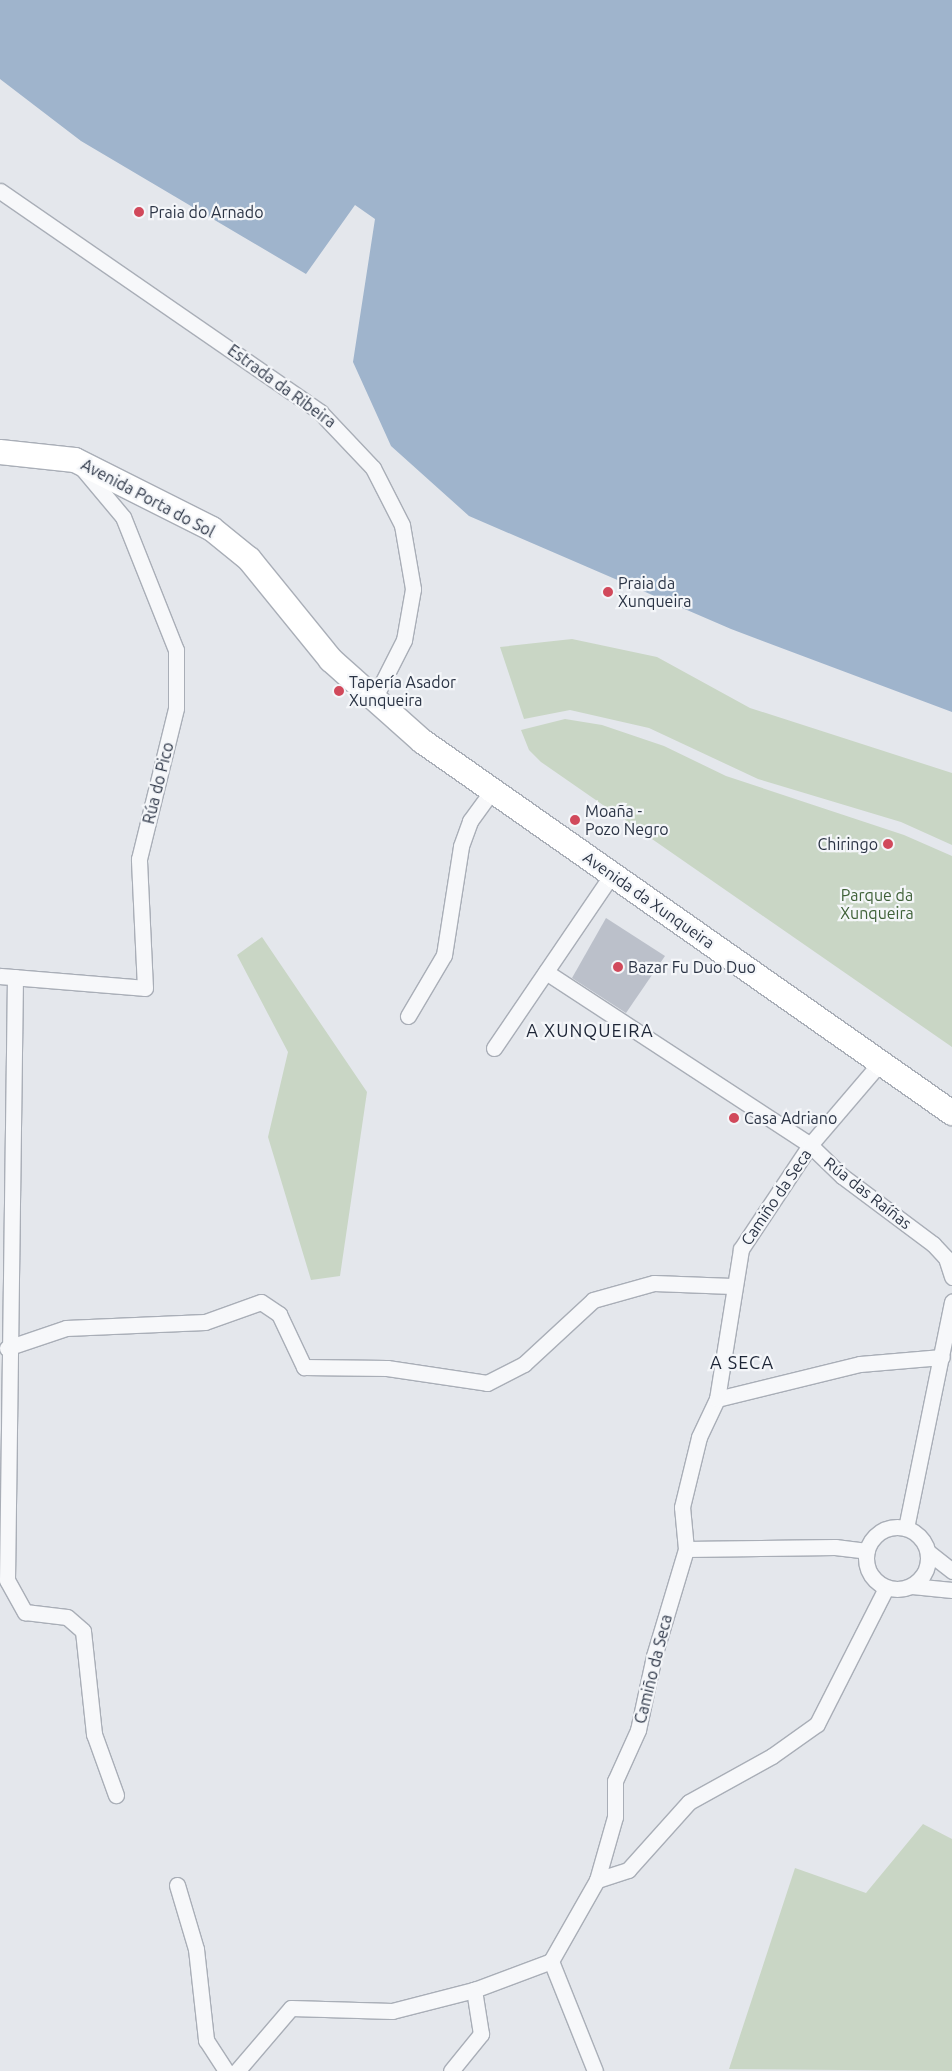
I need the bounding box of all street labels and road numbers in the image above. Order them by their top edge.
street label: Estrada da Ribeira [224,340,340,432]
street label: Avenida Porta do Sol [78,455,218,541]
street label: Rúa do Pico [139,740,177,826]
street label: Avenida da Xunqueira [580,847,718,953]
street label: Camiño da Seca [737,1145,815,1249]
street label: Rúa das Raíñas [821,1153,915,1233]
street label: Camiño da Seca [630,1612,676,1726]

